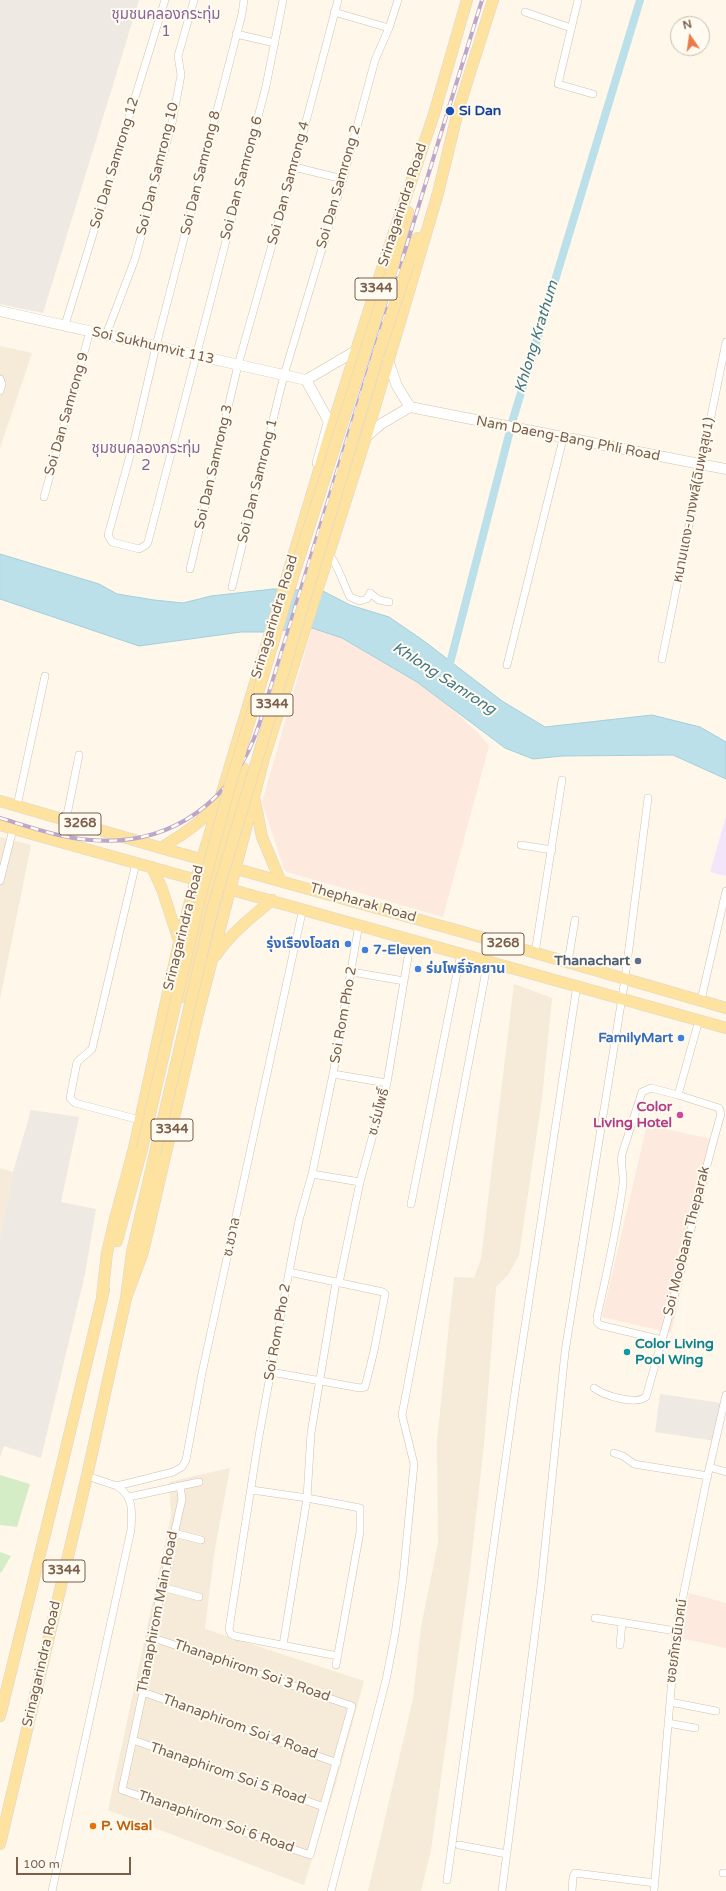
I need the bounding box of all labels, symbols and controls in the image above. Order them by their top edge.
district label: ชุมชนคลองกระทุ่ม 1 [111,6,221,41]
north arrow [670,16,710,56]
text: N [682,17,693,32]
street label: Soi Dan Samrong 12 [87,95,143,231]
street label: Soi Dan Samrong 10 [133,101,183,237]
place label: Si Dan [459,103,501,119]
marker: Si Dan [444,105,456,117]
street label: Soi Dan Samrong 8 [177,109,225,237]
street label: Soi Dan Samrong 6 [217,114,267,242]
street label: Soi Dan Samrong 4 [264,119,314,247]
street label: Soi Dan Samrong 2 [313,123,365,251]
street label: Srinagarindra Road [375,141,431,269]
road number: 3344 [355,278,397,300]
water label: Khlong Krathum [511,279,563,395]
street label: Soi Sukhumvit 113 [90,324,216,368]
street label: Soi Dan Samrong 9 [41,350,93,478]
street label: Soi Dan Samrong 3 [191,403,237,531]
street label: Nam Daeng-Bang Phli Road [475,413,661,465]
street label: หนามแดง-บางพลี(ฉิมพลูสุข1) [670,416,718,584]
street label: Soi Dan Samrong 1 [234,417,282,545]
district label: ชุมชนคลองกระทุ่ม 2 [91,440,201,475]
street label: Srinagarindra Road [248,553,302,681]
water label: Khlong Samrong [389,639,499,719]
road number: 3344 [251,694,293,716]
road number: 3268 [59,813,101,835]
street label: Srinagarindra Road [160,864,208,992]
street label: Thepharak Road [308,880,418,926]
road number: 3268 [482,933,524,955]
place label: รุ่งเรืองโอสถ [266,936,340,952]
marker: รุ่งเรืองโอสถ [343,939,353,949]
place label: 7-Eleven [373,942,431,958]
marker: 7-Eleven [360,945,370,955]
place label: Thanachart [554,953,630,969]
marker: Thanachart [633,956,643,966]
place label: ร่มโพธิ์จักยาน [426,961,505,977]
marker: ร่มโพธิ์จักยาน [413,964,423,974]
street label: Soi Rom Pho 2 [327,965,361,1065]
place label: FamilyMart [598,1030,673,1046]
marker: FamilyMart [676,1033,686,1043]
street label: ซ.ร่มโพธิ์ [365,1087,393,1137]
place label: Color Living Hotel [593,1099,672,1132]
marker: Color Living Hotel [675,1110,685,1120]
road number: 3344 [151,1119,193,1141]
street label: Soi Moobaan Theparak [660,1164,714,1318]
street label: ซ.ชวาล [220,1216,244,1258]
street label: Soi Rom Pho 2 [261,1282,295,1382]
place label: Color Living Pool Wing [635,1336,714,1368]
marker: Color Living Pool Wing [622,1347,632,1357]
street label: Thanaphirom Main Road [134,1530,182,1694]
road number: 3344 [43,1560,85,1582]
street label: ซอยภัทรนิเวศน์ [663,1598,691,1684]
street label: Srinagarindra Road [19,1599,65,1729]
street label: Thanaphirom Soi 3 Road [172,1636,332,1706]
street label: Thanaphirom Soi 4 Road [160,1691,320,1763]
street label: Thanaphirom Soi 5 Road [148,1739,308,1809]
street label: Thanaphirom Soi 6 Road [136,1787,296,1857]
place label: P. Wisal [101,1818,152,1834]
marker: P. Wisal [88,1821,98,1831]
scale bar [18,1849,133,1875]
text: 100 m [23,1857,60,1871]

